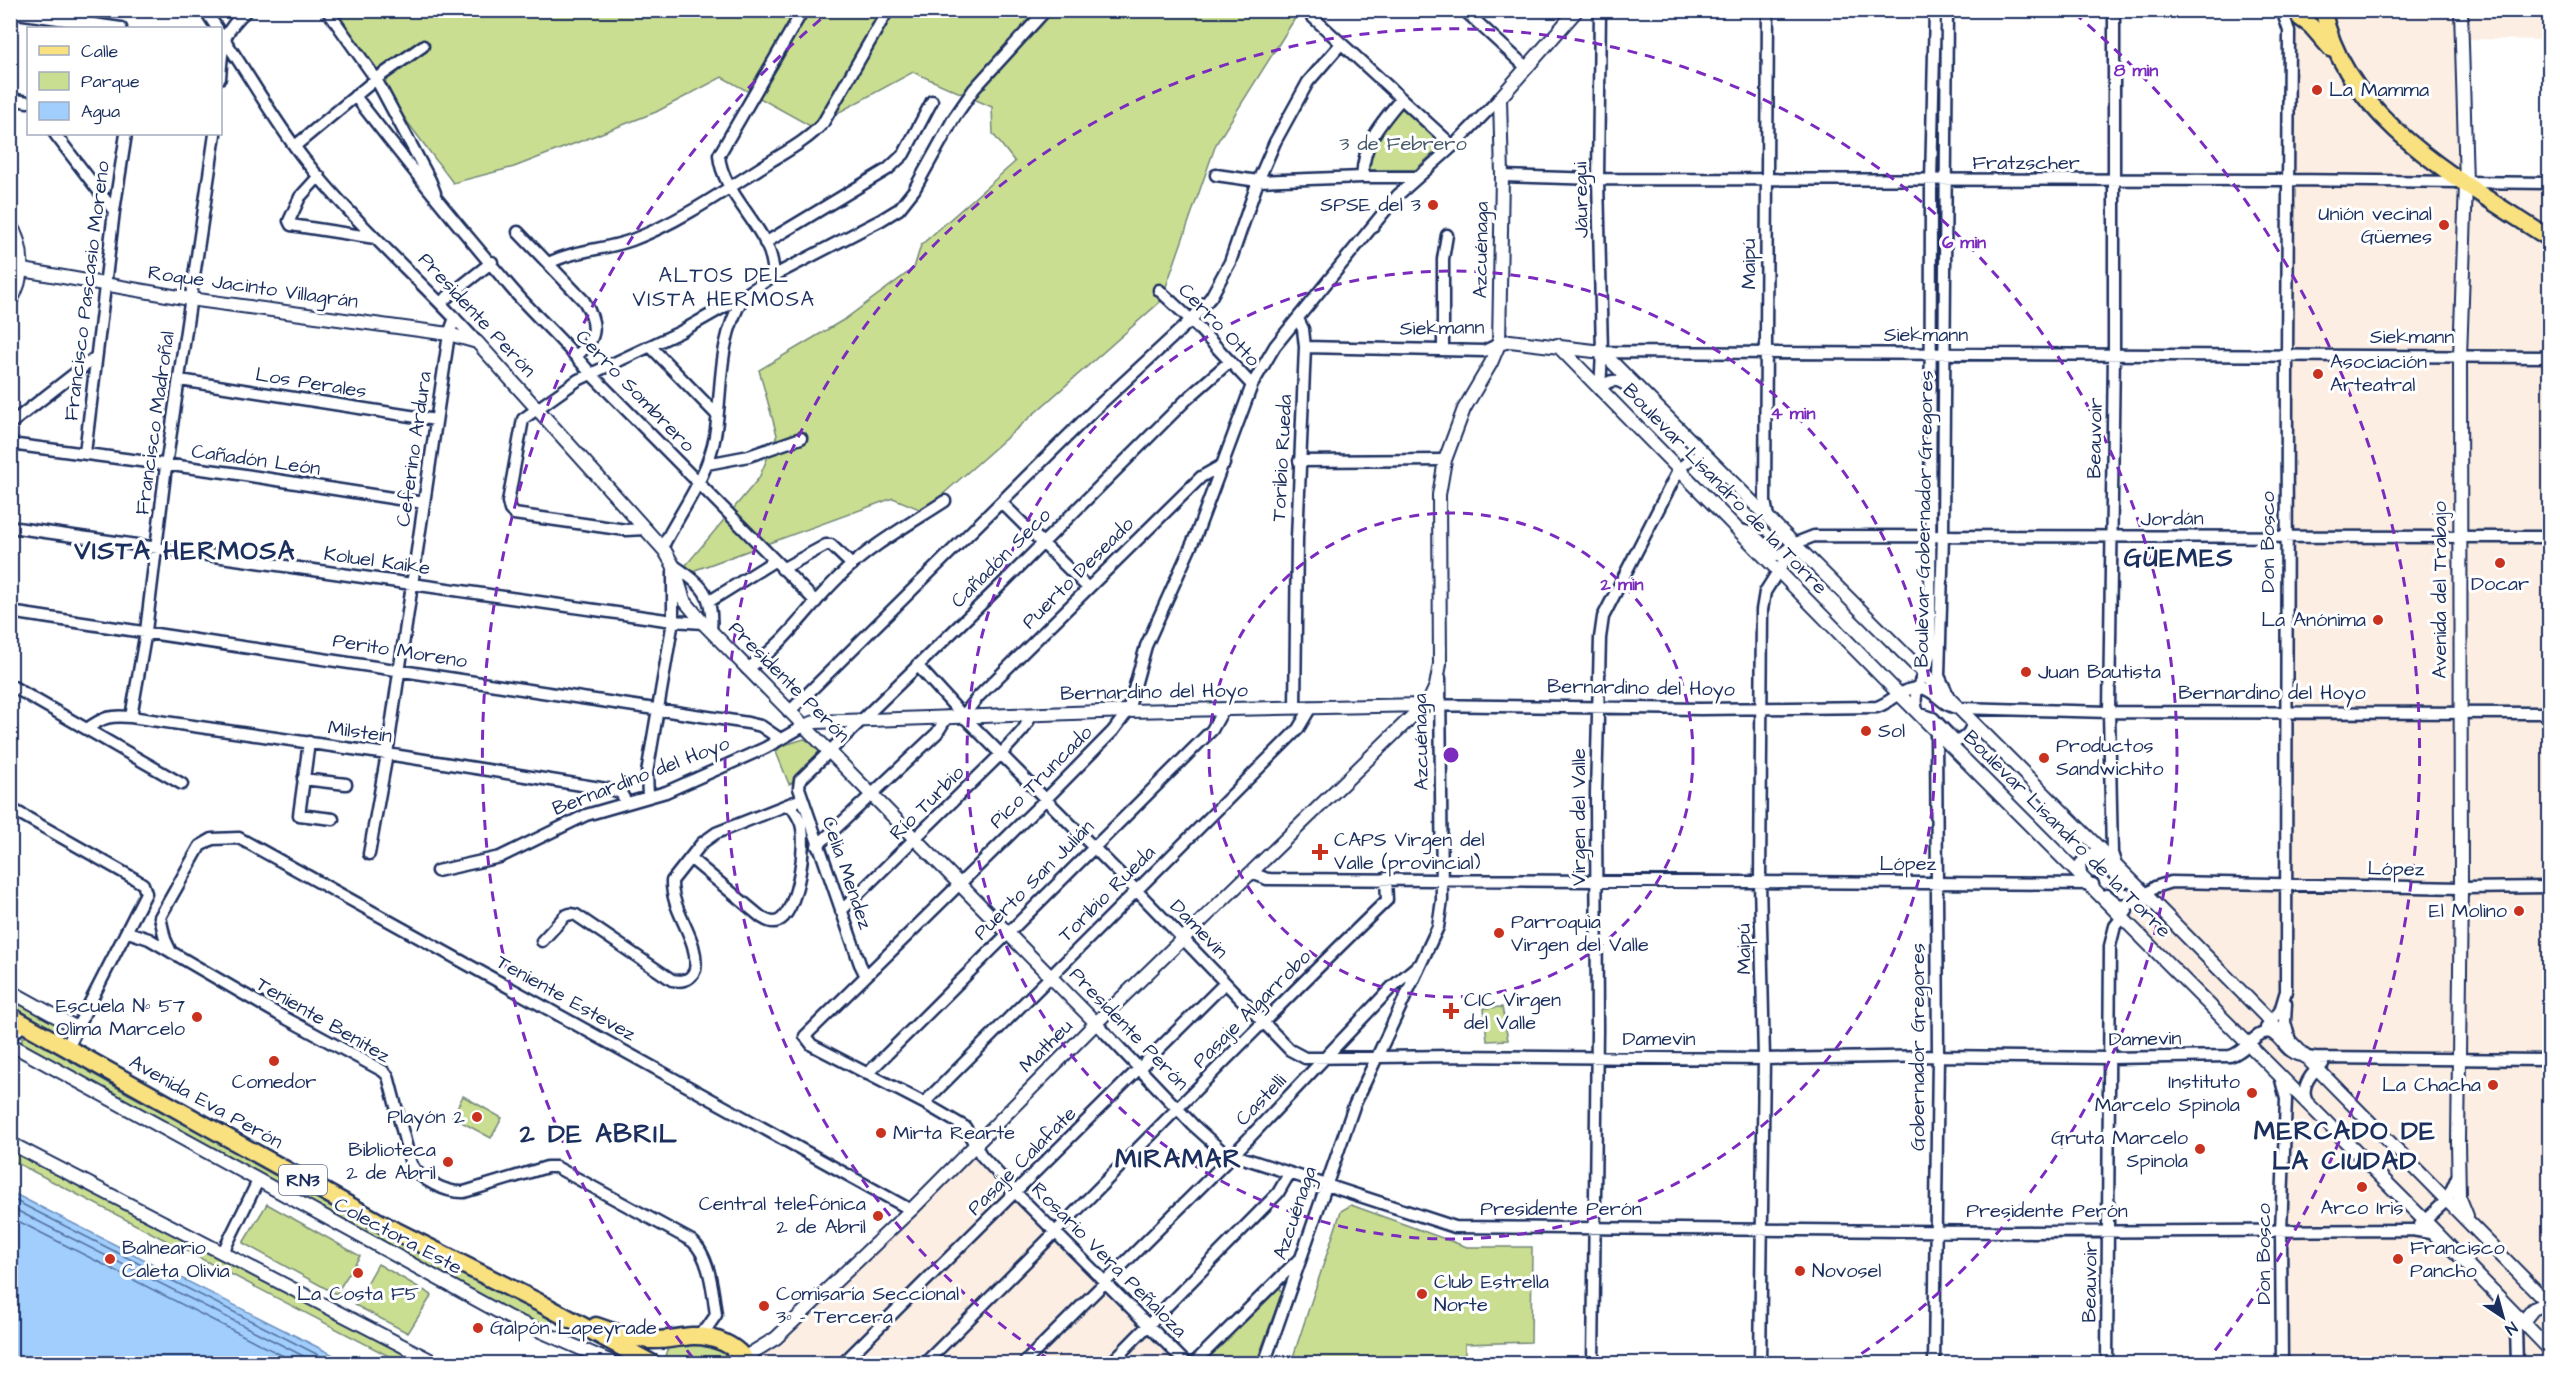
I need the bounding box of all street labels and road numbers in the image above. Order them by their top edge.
street label: Fratzscher [1972,149,2080,177]
street label: Francisco Pascasio Moreno [57,159,117,423]
street label: Jáuregui [1566,162,1597,238]
street label: Azcuénaga [1466,201,1497,299]
street label: Maipú [1735,238,1763,290]
street label: Presidente Perón [412,246,542,384]
street label: Roque Jacinto Villagrán [146,258,360,317]
street label: Cerro Otto [1172,277,1266,373]
street label: Siekmann [1399,313,1485,343]
street label: Siekmann [1884,321,1968,349]
street label: Cerro Sombrero [569,323,701,459]
street label: Siekmann [2370,323,2454,351]
street label: Francisco Madroñal [128,329,182,517]
street label: Los Perales [254,360,368,406]
street label: Ceferino Ardura [389,370,439,528]
street label: Boulevar Gobernador Gregores [1907,370,1942,668]
street label: Boulevar Lisandro de la Torre [1616,377,1834,601]
street label: Toribio Rueda [1265,394,1299,522]
street label: Beauvoir [2080,397,2110,479]
street label: Cañadón León [190,437,322,483]
street label: Don Bosco [2254,491,2282,593]
street label: Avenida del Trabajo [2426,501,2454,679]
street label: Cañadón Seco [945,502,1057,614]
street label: Jordán [2140,504,2204,534]
street label: Puerto Deseado [1016,511,1140,635]
street label: Koluel Kaike [322,540,432,582]
street label: Presidente Perón [722,615,856,749]
street label: Perito Moreno [331,627,469,675]
street label: Bernardino del Hoyo [1547,672,1735,705]
street label: Bernardino del Hoyo [1060,676,1248,709]
street label: Bernardino del Hoyo [2178,679,2366,708]
street label: Azcuénaga [1406,693,1437,791]
street label: Milstein [326,714,394,750]
street label: Pico Truncado [983,719,1099,835]
street label: Boulevar Lisandro de la Torre [1957,724,2177,944]
street label: Bernardino del Hoyo [548,729,734,824]
street label: Virgen del Valle [1565,748,1594,886]
street label: Río Turbio [883,759,971,847]
street label: Celia Mendez [815,813,879,933]
street label: Puerto San Julián [967,813,1101,947]
street label: Toribio Rueda [1052,839,1162,949]
street label: López [1880,850,1937,878]
street label: López [2367,855,2425,883]
street label: Damevin [1164,893,1234,965]
street label: Maipú [1730,923,1758,975]
street label: Pasaje Algarrobo [1186,943,1318,1075]
street label: Gobernador Gregores [1904,943,1933,1151]
street label: Teniente Estevez [491,948,641,1048]
street label: Presidente Perón [1063,961,1195,1097]
street label: Teniente Benitez [251,970,395,1070]
street label: Matheu [1013,1013,1079,1079]
street label: Damevin [2108,1024,2182,1054]
street label: Damevin [1623,1025,1695,1053]
street label: Avenida Eva Perón [124,1048,288,1156]
street label: Castelli [1229,1068,1293,1132]
street label: Pasaje Calafate [961,1100,1083,1222]
street label: Azcuénaga [1266,1163,1325,1264]
road number: RN3 [279,1165,327,1195]
street label: Rosario Vera Peñaloza [1025,1176,1193,1344]
street label: Colectora Este [329,1190,467,1282]
street label: Presidente Perón [1480,1195,1642,1223]
street label: Presidente Perón [1966,1197,2128,1225]
street label: Don Bosco [2250,1203,2278,1305]
street label: Beauvoir [2075,1241,2105,1323]

